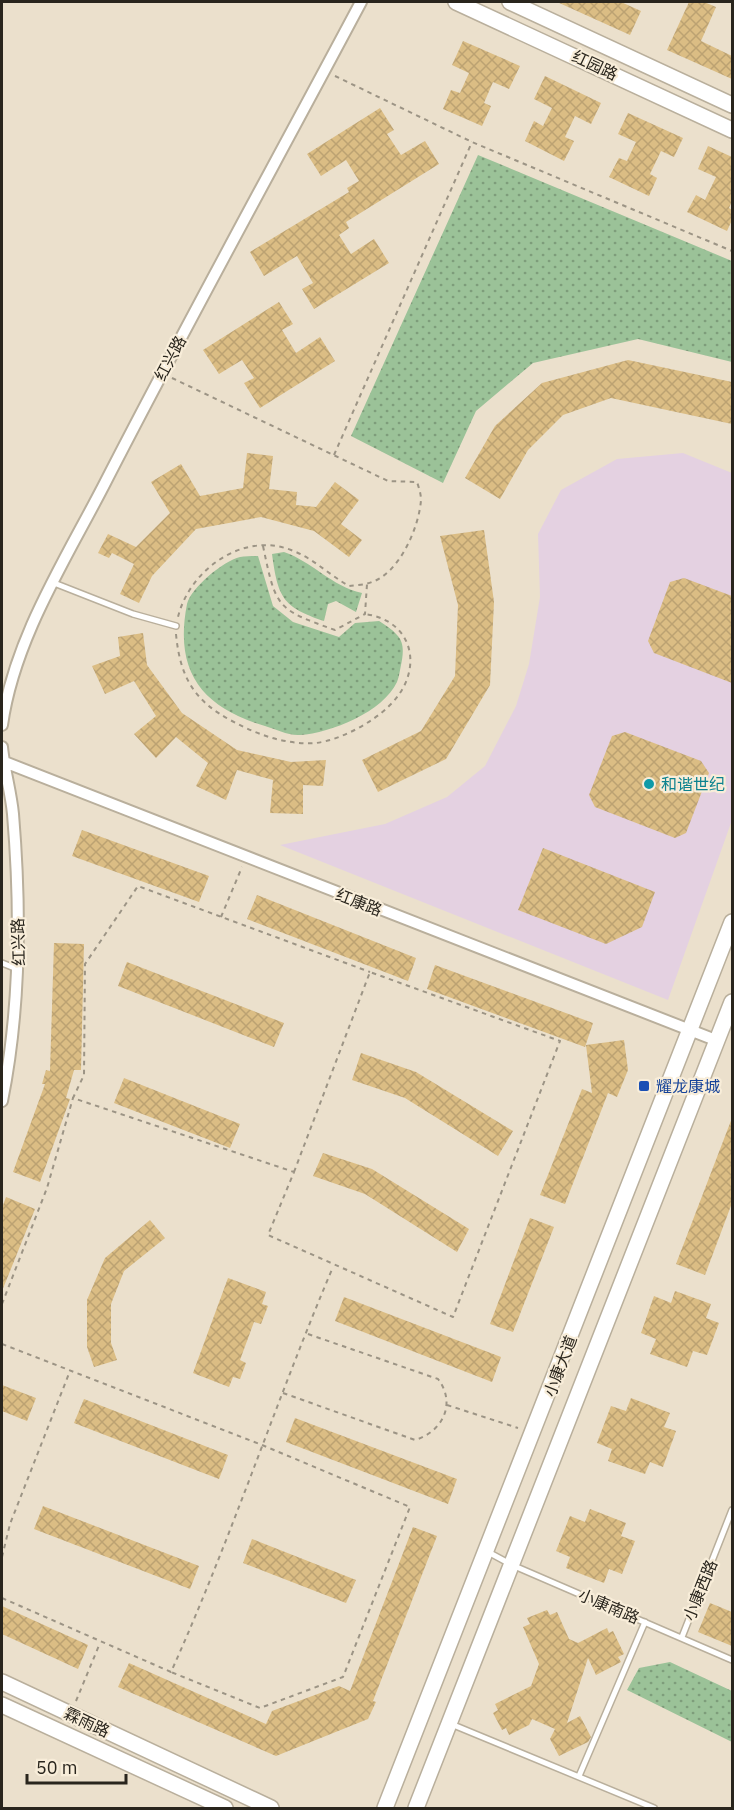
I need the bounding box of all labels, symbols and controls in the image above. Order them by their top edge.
street label: 红园路 [569,46,621,84]
street label: 红兴路 [150,332,190,384]
place label: 和谐世纪 [661,774,725,794]
marker: 和谐世纪 [642,777,656,791]
street label: 红康路 [333,884,385,920]
street label: 红兴路 [7,918,29,966]
place label: 耀龙康城 [656,1076,720,1096]
marker: 耀龙康城 [637,1079,651,1093]
street label: 小康大道 [539,1333,581,1399]
street label: 小康西路 [679,1557,721,1623]
street label: 小康南路 [576,1584,642,1628]
street label: 霖雨路 [61,1703,113,1741]
scale bar [27,1747,126,1785]
text: 50 m [36,1756,78,1779]

